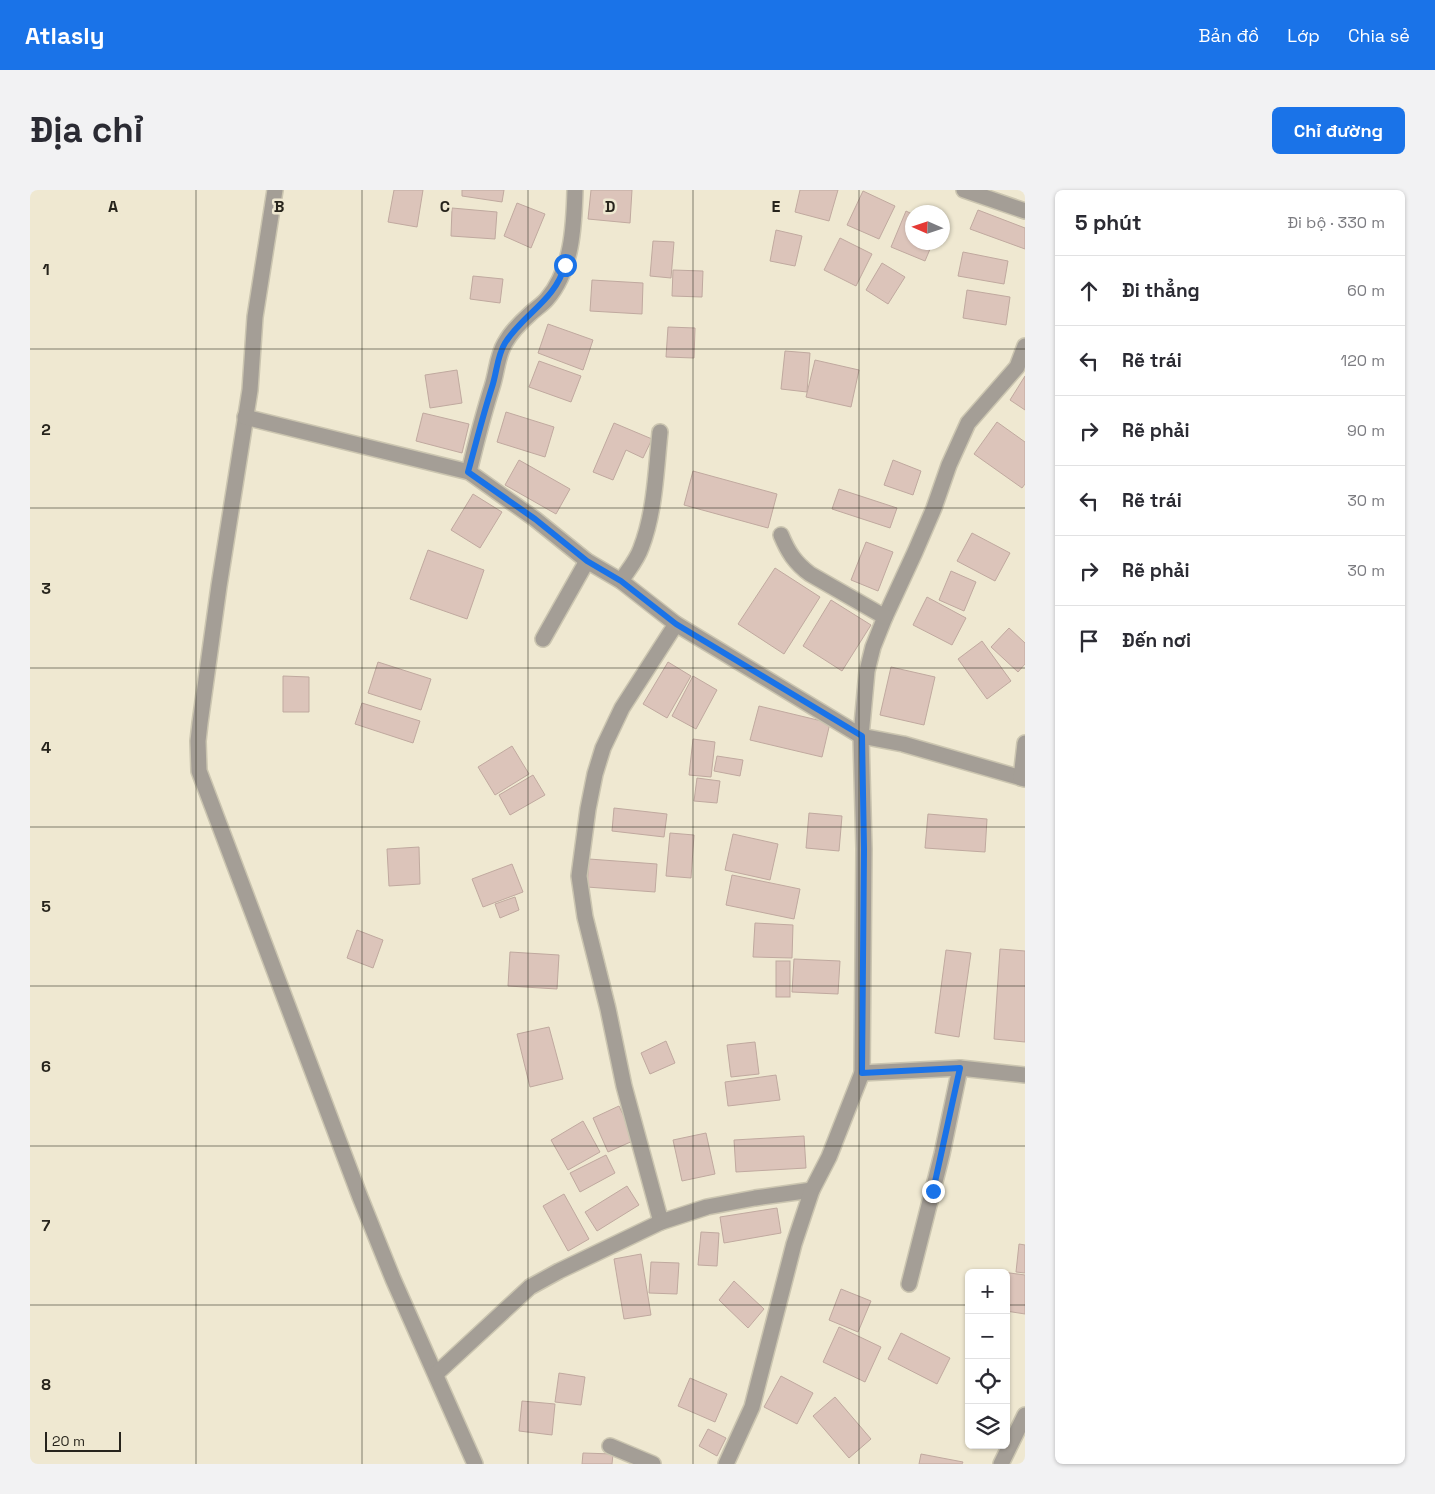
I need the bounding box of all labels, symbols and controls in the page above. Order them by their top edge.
text: Atlasly [25,20,104,51]
text: Bản đồ [1199,24,1259,47]
text: Lớp [1287,24,1320,47]
text: Chia sẻ [1348,24,1410,47]
button: Chỉ đường [1272,107,1405,154]
text: Địa chỉ [30,108,143,152]
text: A [108,196,118,217]
text: B [274,196,284,217]
text: C [440,196,450,217]
text: D [605,196,615,217]
text: E [772,196,781,217]
north arrow [905,205,950,250]
text: 5 phút [1075,209,1142,236]
text: Đi bộ · 330 m [1287,212,1385,233]
route start [554,254,577,277]
text: 1 [42,259,50,280]
icon: ahead [1075,277,1103,305]
text: Đi thẳng [1122,278,1200,303]
text: 60 m [1347,280,1385,301]
icon: left [1075,347,1103,375]
text: Rẽ trái [1122,348,1182,373]
text: 120 m [1341,350,1385,371]
icon: right [1075,417,1103,445]
text: Rẽ phải [1122,418,1190,443]
text: 2 [41,419,51,440]
text: 90 m [1347,420,1385,441]
icon: left [1075,487,1103,515]
text: Rẽ trái [1122,488,1182,513]
text: 30 m [1347,490,1385,511]
icon: right [1075,557,1103,585]
text: Rẽ phải [1122,558,1190,583]
text: 30 m [1347,560,1385,581]
text: 3 [41,578,51,599]
icon: arrive [1075,627,1103,655]
text: Đến nơi [1122,628,1191,653]
text: 4 [41,737,51,758]
text: 5 [41,896,51,917]
text: 6 [41,1056,51,1077]
route end [922,1180,945,1203]
text: 7 [42,1215,51,1236]
map controls [965,1269,1010,1449]
button: + [965,1269,1010,1314]
button: − [965,1314,1010,1359]
button: locate [965,1359,1010,1404]
text: 8 [41,1374,51,1395]
button: layers [965,1404,1010,1449]
scale bar [45,1429,121,1452]
text: 20 m [52,1432,85,1450]

